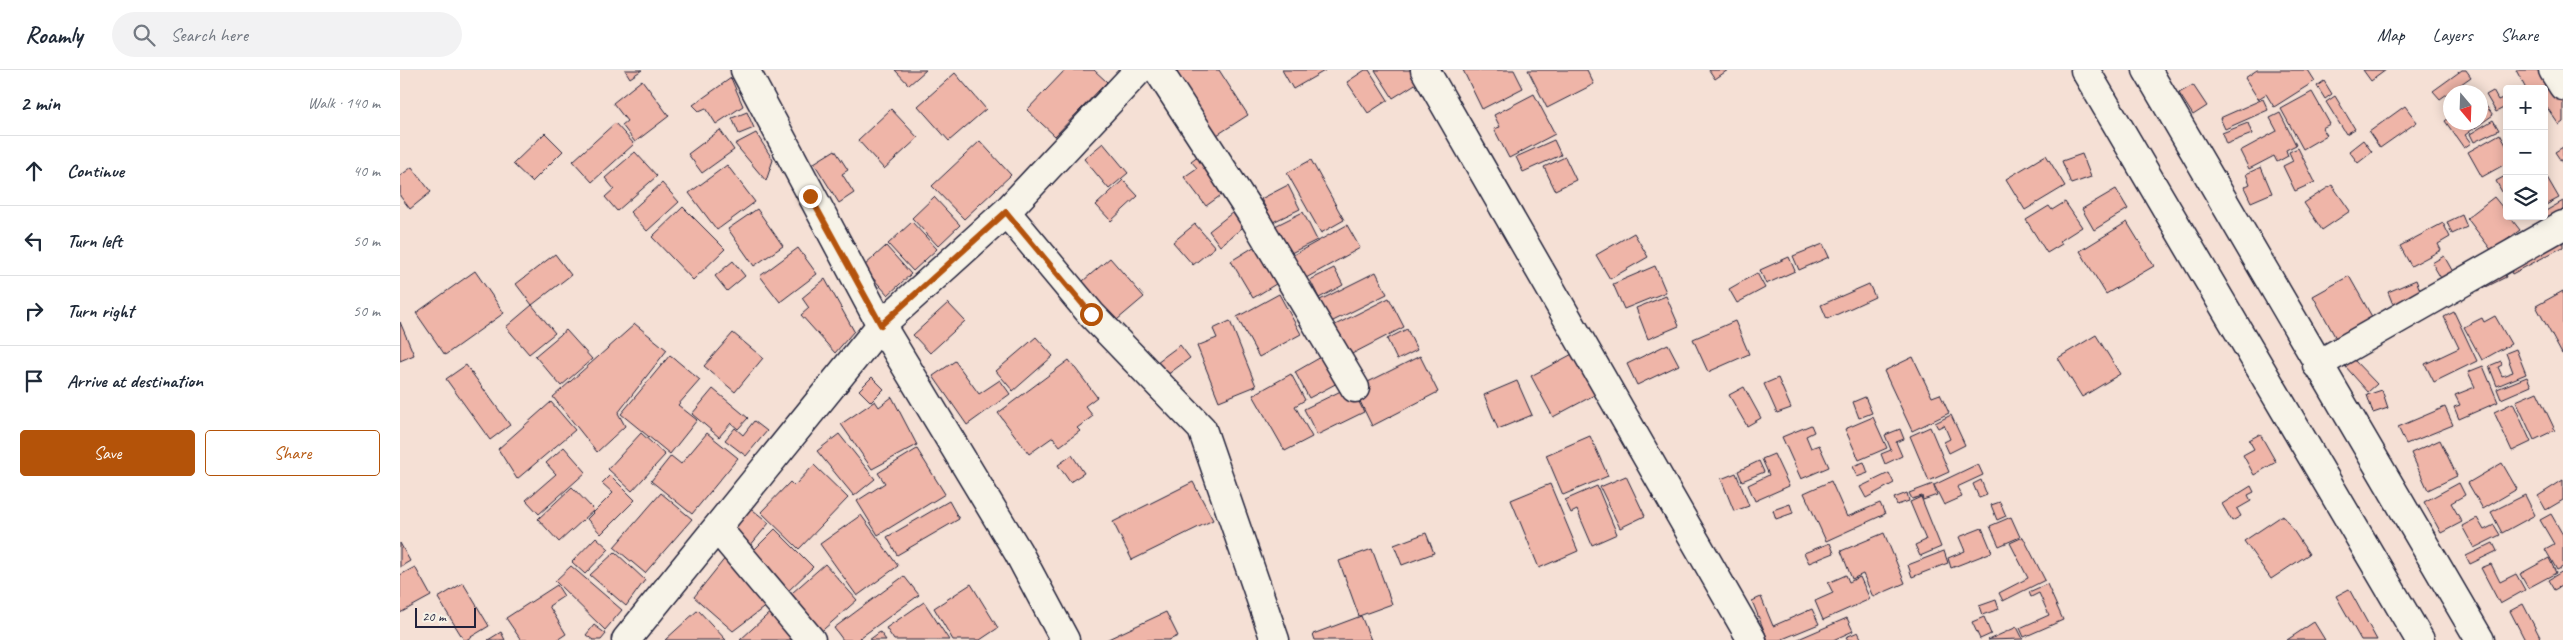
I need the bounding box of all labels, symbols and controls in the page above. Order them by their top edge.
search box [112,12,462,57]
text: Roamly [25,20,82,50]
icon: search [130,21,158,49]
text: Search here [170,23,248,47]
text: Map [2377,24,2405,46]
text: Layers [2433,24,2472,46]
text: Share [2500,24,2538,46]
north arrow [2443,85,2488,130]
map controls [2503,85,2548,220]
button: + [2503,85,2548,130]
text: 2 min [20,90,60,116]
text: Walk · 140 m [308,93,380,113]
button: − [2503,130,2548,175]
icon: ahead [20,157,48,185]
text: Continue [67,159,124,183]
text: 40 m [353,161,380,181]
button: layers [2503,175,2548,220]
route end [799,185,822,208]
icon: left [20,227,48,255]
text: Turn left [67,229,122,253]
text: 50 m [353,231,380,251]
icon: right [20,297,48,325]
text: Turn right [67,299,134,323]
text: 50 m [353,301,380,321]
route start [1080,303,1103,326]
icon: arrive [20,367,48,395]
text: Arrive at destination [67,369,203,393]
button: Save [20,430,195,476]
button: Share [205,430,380,476]
scale bar [415,605,476,628]
text: 20 m [422,608,446,625]

